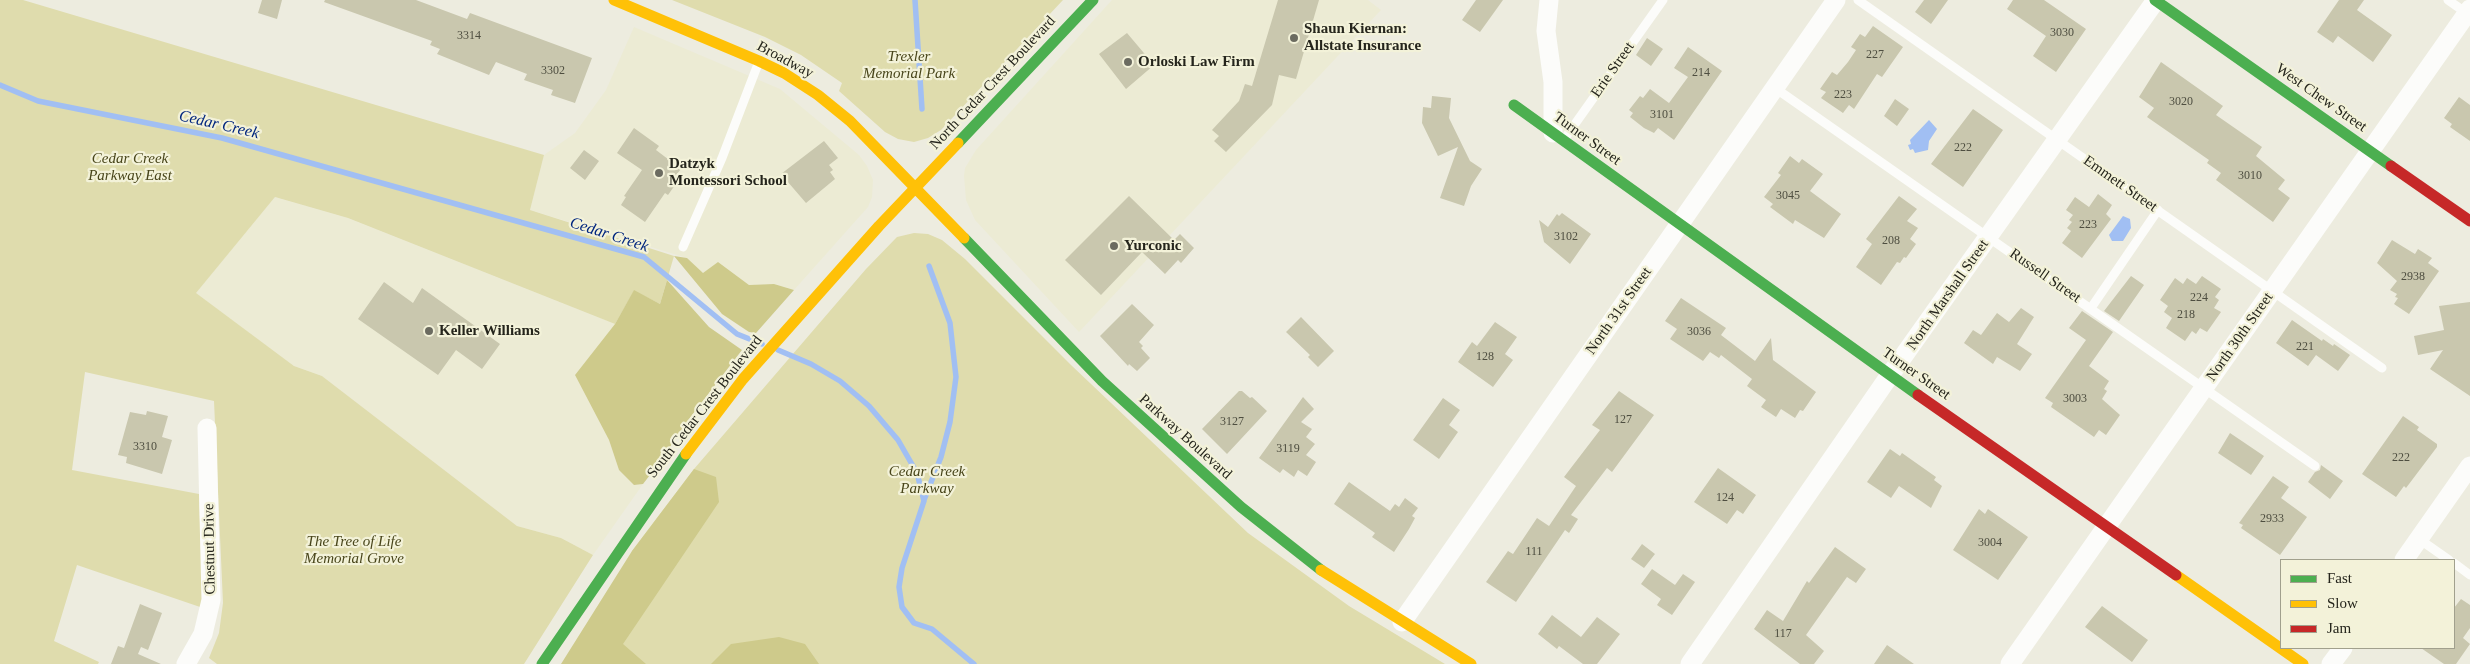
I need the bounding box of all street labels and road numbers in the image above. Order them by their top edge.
street label: North Cedar Crest Boulevard [926,12,1060,154]
street label: Broadway [754,38,816,82]
street label: Erie Street [1587,39,1639,101]
street label: West Chew Street [2272,60,2370,136]
street label: Turner Street [1550,108,1624,170]
street label: Emmett Street [2080,152,2160,216]
street label: North Marshall Street [1903,236,1993,354]
street label: Russell Street [2006,245,2084,307]
street label: North 31st Street [1582,264,1656,358]
street label: North 30th Street [2203,289,2277,385]
street label: South Cedar Crest Boulevard [644,332,766,482]
street label: Turner Street [1878,344,1954,404]
street label: Parkway Boulevard [1135,391,1235,483]
street label: Chestnut Drive [200,503,220,595]

